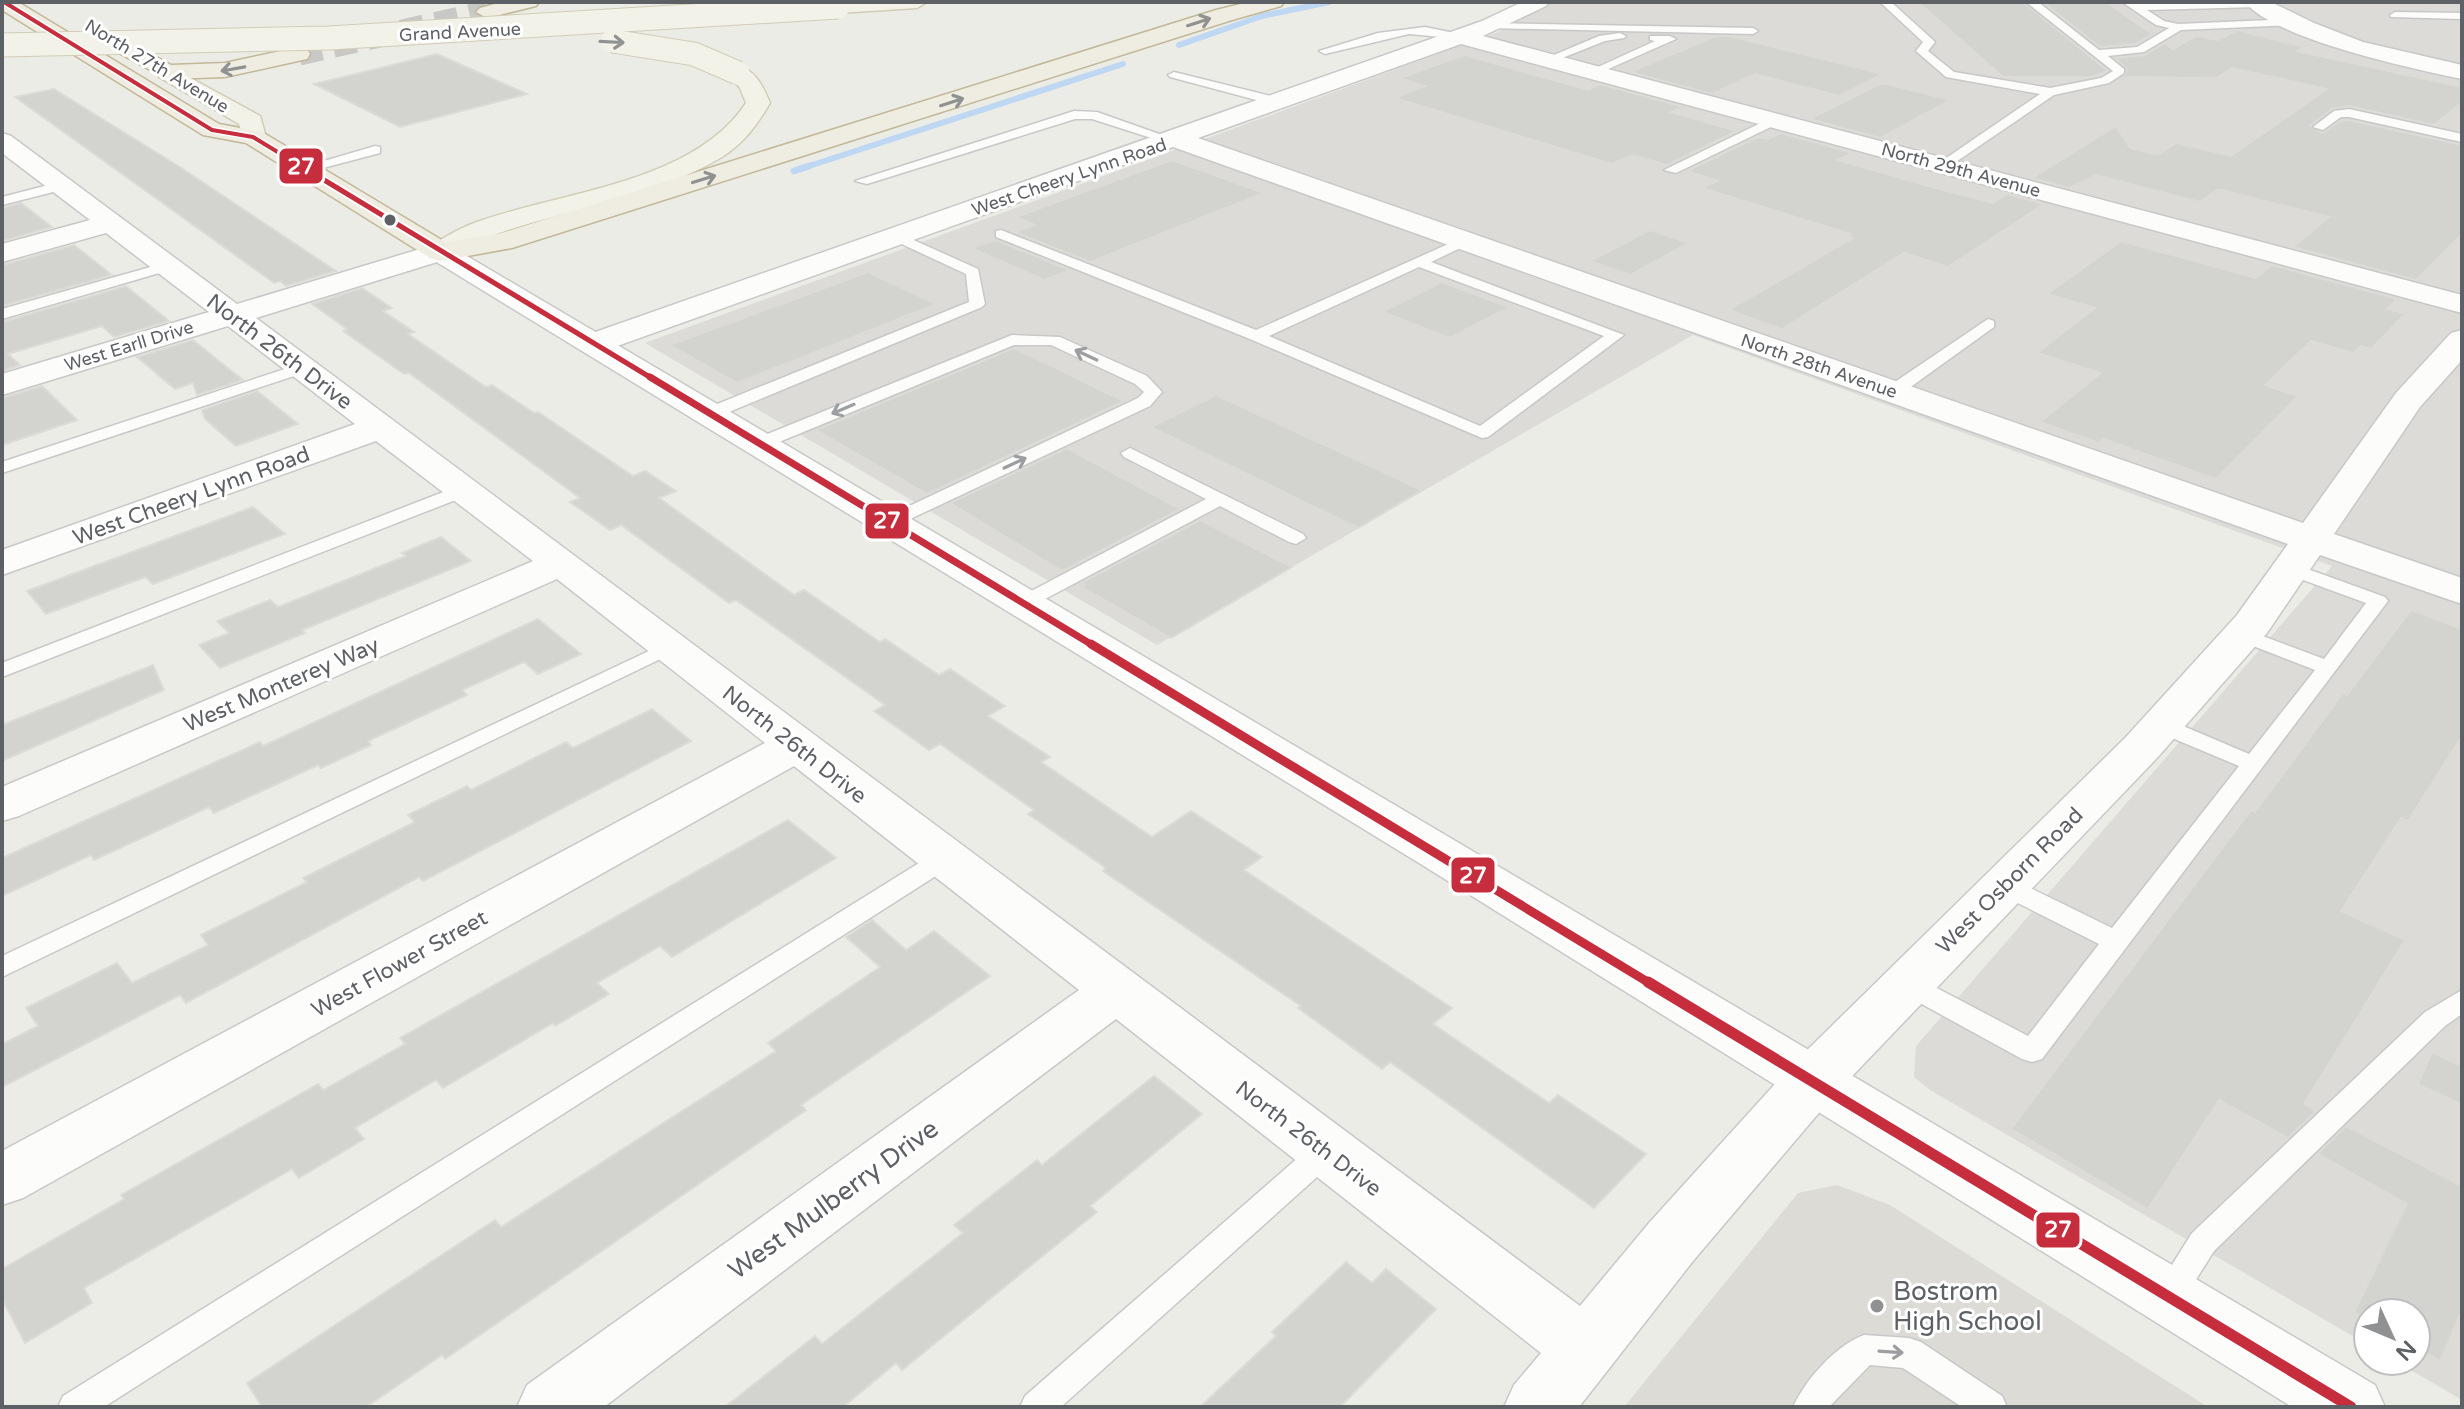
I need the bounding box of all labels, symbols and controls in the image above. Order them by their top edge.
street label: North 27th Avenue [81,14,233,118]
one-way arrow [1187,14,1212,29]
street label: Grand Avenue [398,18,522,46]
one-way arrow [598,34,625,49]
one-way arrow [221,62,247,77]
one-way arrow [939,93,964,108]
street label: West Cheery Lynn Road [969,133,1169,221]
street label: North 29th Avenue [1879,138,2043,202]
line badge: 27 [278,147,324,185]
text: 27 [287,154,315,180]
one-way arrow [691,171,716,186]
unlabelled marker [382,212,398,228]
street label: North 26th Drive [201,288,358,415]
street label: West Earll Drive [62,316,196,376]
street label: North 28th Avenue [1738,329,1900,403]
one-way arrow [1074,347,1098,362]
one-way arrow [831,403,856,417]
street label: West Cheery Lynn Road [69,441,313,551]
one-way arrow [1003,455,1027,470]
line badge: 27 [864,502,910,540]
text: 27 [873,508,901,534]
street label: West Monterey Way [180,632,383,738]
street label: North 26th Drive [717,680,872,809]
street label: West Osborn Road [1931,802,2088,959]
line badge: 27 [1450,856,1496,894]
text: 27 [1459,863,1487,889]
street label: West Flower Street [307,905,492,1023]
street label: North 26th Drive [1230,1075,1387,1202]
street label: West Mulberry Drive [722,1113,944,1286]
line badge: 27 [2035,1211,2081,1249]
text: 27 [2044,1217,2072,1243]
place label: Bostrom High School [1893,1276,2042,1337]
marker: Bostrom High School [1868,1297,1886,1315]
north arrow [2352,1297,2432,1377]
text: N [2390,1335,2421,1366]
one-way arrow [1877,1345,1904,1360]

